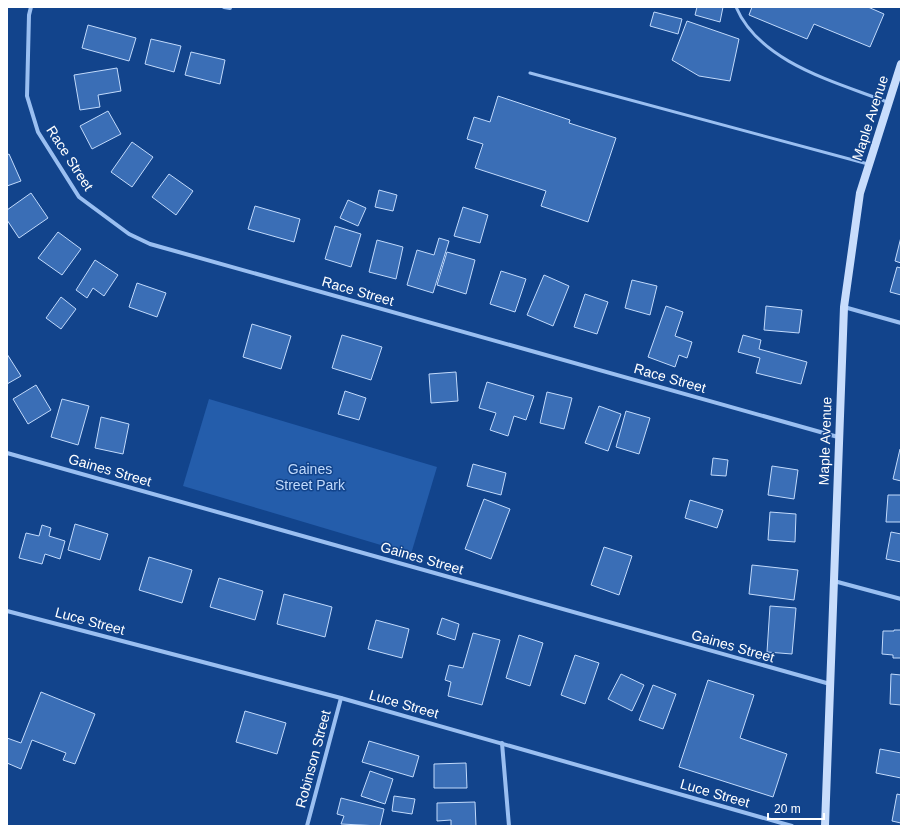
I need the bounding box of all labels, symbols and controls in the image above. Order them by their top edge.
street label: Maple Avenue [849,73,891,163]
street label: Race Street [43,123,97,193]
street label: Race Street [320,273,396,309]
street label: Race Street [632,360,708,396]
street label: Maple Avenue [815,396,835,485]
street label: Gaines Street [67,451,153,490]
park label: Gaines Street Park [275,461,346,493]
street label: Gaines Street [379,539,465,578]
street label: Luce Street [53,604,127,638]
street label: Gaines Street [690,627,776,666]
street label: Luce Street [367,686,441,722]
street label: Robinson Street [292,708,334,810]
street label: Luce Street [678,775,752,811]
scale bar [768,795,824,821]
text: 20 m [774,802,801,816]

